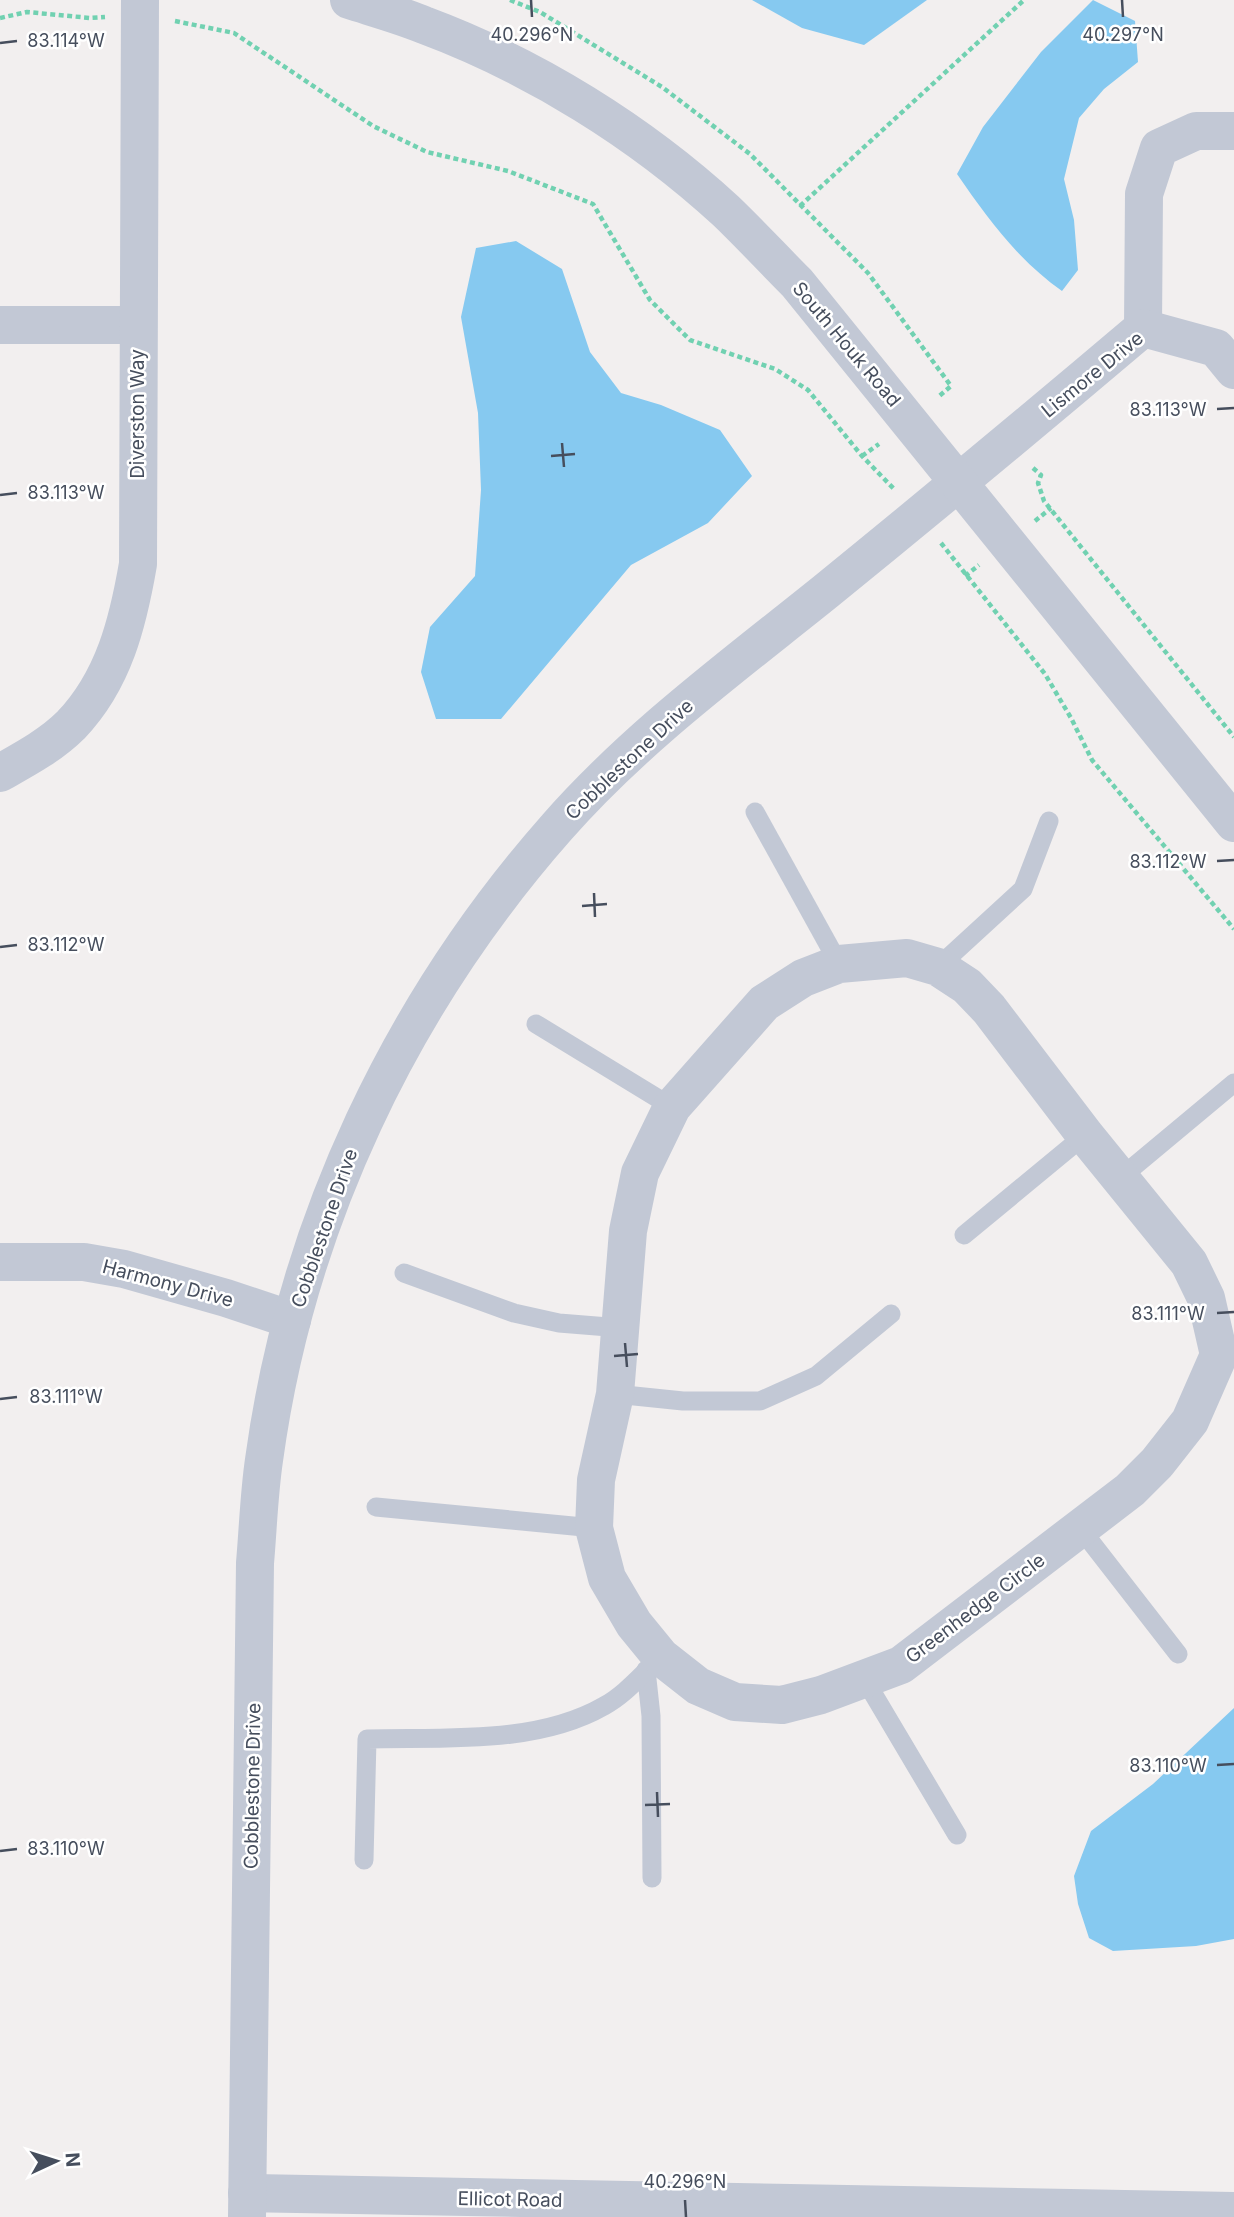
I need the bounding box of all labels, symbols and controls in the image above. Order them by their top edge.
text: 40.296°N [491,24,573,45]
text: 40.297°N [1082,24,1164,45]
text: 83.114°W [27,30,105,51]
street label: South Houk Road [788,277,906,411]
street label: Lismore Drive [1037,326,1148,422]
street label: Diverston Way [126,349,149,479]
text: 83.113°W [1130,399,1207,420]
text: 83.113°W [28,482,105,503]
street label: Cobblestone Drive [561,694,698,825]
text: 83.112°W [1129,851,1207,872]
text: 83.112°W [27,934,105,955]
street label: Cobblestone Drive [287,1146,362,1311]
street label: Harmony Drive [100,1255,236,1312]
text: 83.111°W [1131,1303,1205,1324]
text: 83.111°W [29,1386,103,1407]
street label: Greenhedge Circle [901,1549,1049,1668]
street label: Cobblestone Drive [240,1703,265,1869]
text: 83.110°W [1129,1755,1207,1776]
text: 83.110°W [27,1838,105,1859]
north arrow [21,2126,91,2196]
text: N [60,2152,84,2168]
text: 40.296°N [644,2171,726,2192]
street label: Ellicot Road [457,2187,563,2212]

